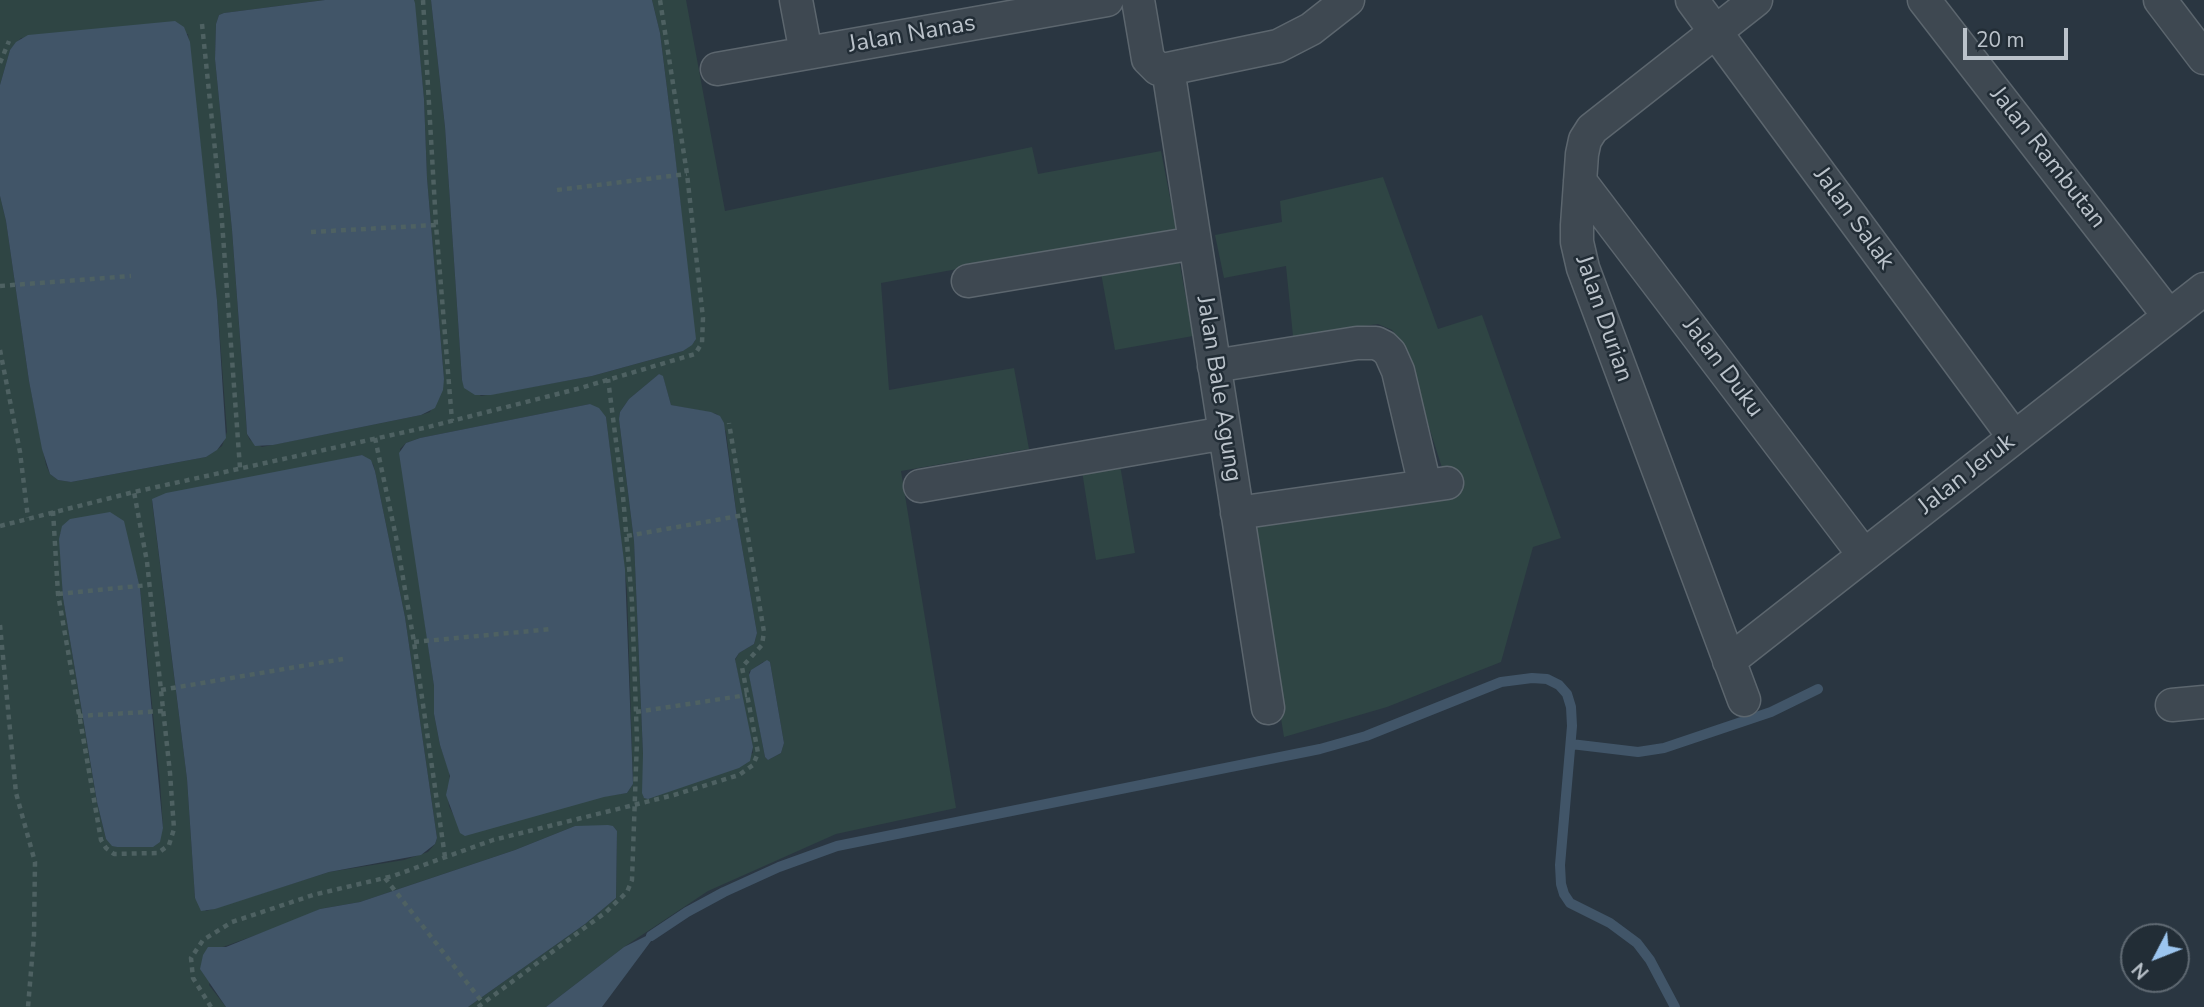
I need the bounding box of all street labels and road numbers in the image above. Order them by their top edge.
street label: Jalan Nanas [846,10,978,60]
street label: Jalan Rambutan [1983,82,2111,234]
street label: Jalan Salak [1806,162,1900,276]
street label: Jalan Durian [1568,252,1638,386]
street label: Jalan Bale Agung [1189,294,1247,484]
street label: Jalan Duku [1675,313,1769,423]
street label: Jalan Jeruk [1913,428,2021,522]

